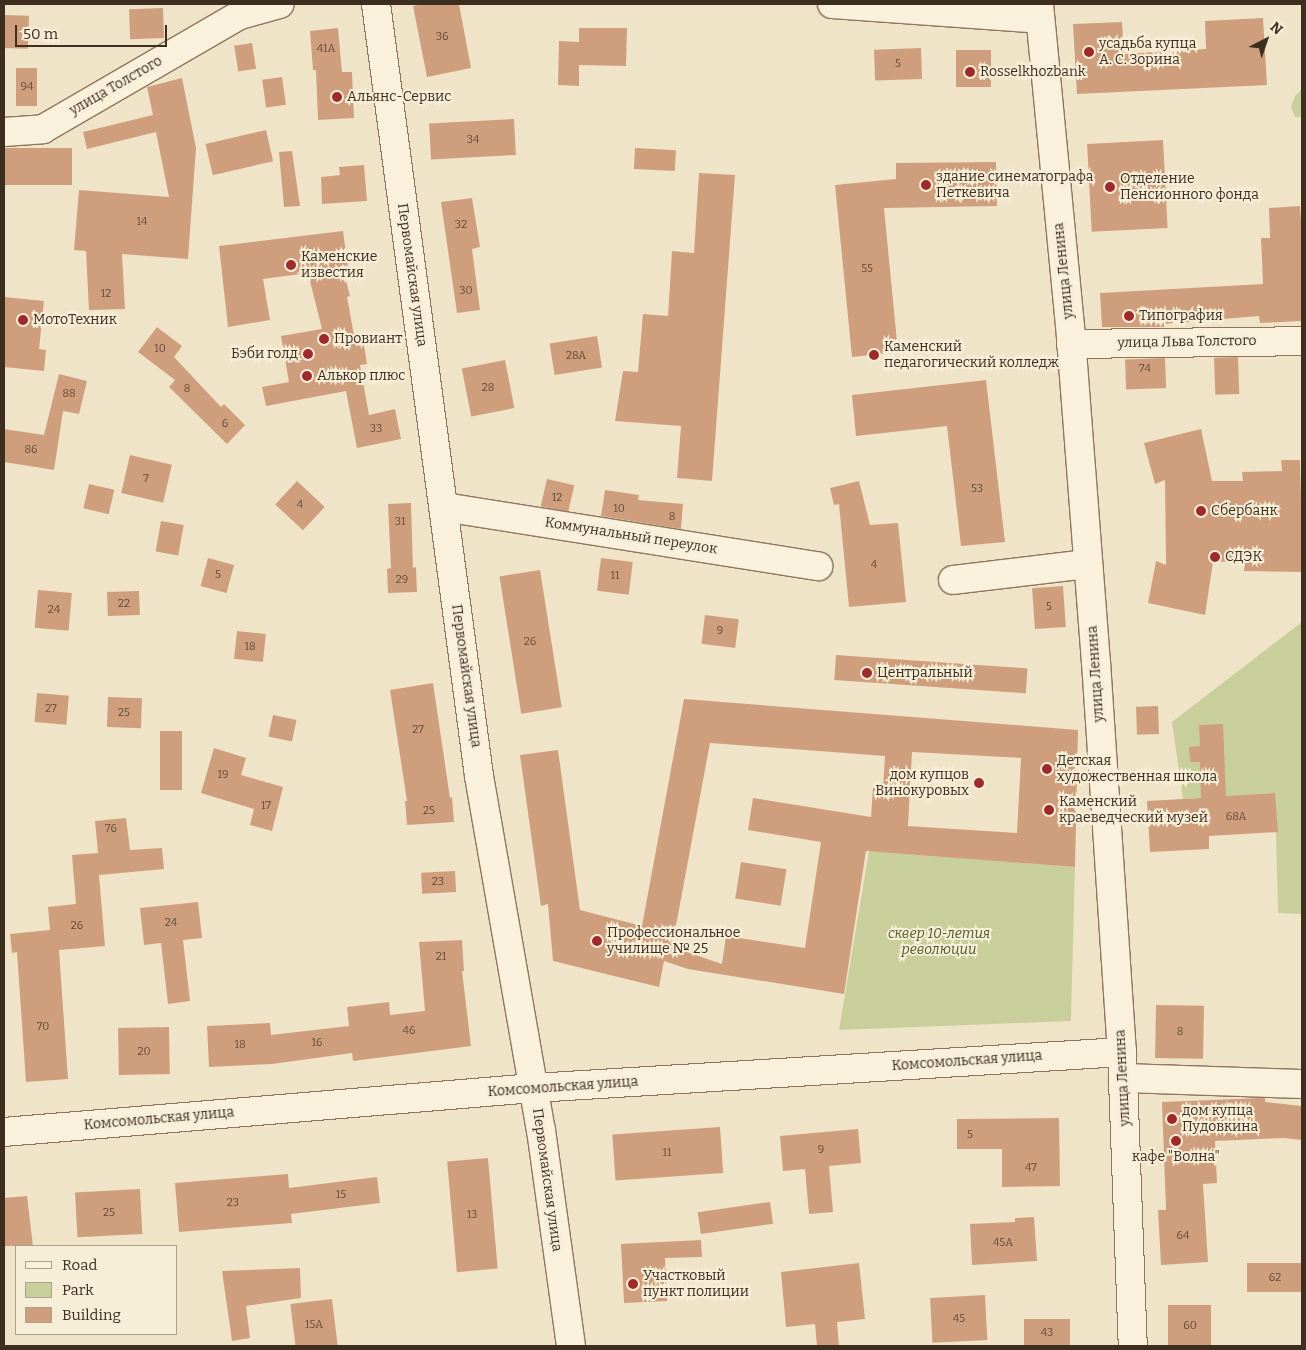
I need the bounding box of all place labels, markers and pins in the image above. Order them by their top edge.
place label: усадьба купца А. С. Зорина [1099,36,1196,68]
marker: усадьба купца А. С. Зорина [1083,46,1095,58]
place label: Rosselkhozbank [980,64,1086,80]
marker: Rosselkhozbank [964,66,976,78]
place label: Альянс-Сервис [347,89,452,105]
marker: Альянс-Сервис [331,91,343,103]
place label: здание синематографа Петкевича [936,169,1093,202]
place label: Отделение Пенсионного фонда [1120,171,1259,203]
marker: здание синематографа Петкевича [920,179,932,191]
marker: Отделение Пенсионного фонда [1104,181,1116,193]
place label: Каменские известия [301,249,377,282]
marker: Каменские известия [285,259,297,271]
place label: Типография [1139,308,1223,324]
marker: Типография [1123,310,1135,322]
place label: МотоТехник [33,312,117,328]
marker: МотоТехник [17,314,29,326]
place label: Провиант [334,331,402,347]
marker: Провиант [318,333,330,345]
place label: Каменский педагогический колледж [884,339,1059,372]
place label: Бэби голд [231,346,298,362]
marker: Бэби голд [302,348,314,360]
marker: Каменский педагогический колледж [868,349,880,361]
place label: Алькор плюс [317,368,405,384]
marker: Алькор плюс [301,370,313,382]
place label: Сбербанк [1211,503,1278,519]
marker: Сбербанк [1195,505,1207,517]
place label: СДЭК [1225,549,1262,565]
marker: СДЭК [1209,551,1221,563]
place label: Центральный [877,665,973,681]
marker: Центральный [861,667,873,679]
place label: Детская художественная школа [1057,753,1217,786]
marker: Детская художественная школа [1041,763,1053,775]
place label: дом купцов Винокуровых [875,767,969,800]
marker: дом купцов Винокуровых [973,777,985,789]
place label: Каменский краеведческий музей [1059,794,1208,826]
marker: Каменский краеведческий музей [1043,804,1055,816]
place label: Профессиональное училище № 25 [607,925,740,958]
marker: Профессиональное училище № 25 [591,935,603,947]
place label: дом купца Пудовкина [1182,1103,1258,1136]
marker: дом купца Пудовкина [1166,1113,1178,1125]
marker: кафе "Волна" [1170,1135,1182,1147]
place label: кафе "Волна" [1132,1149,1220,1165]
place label: Участковый пункт полиции [643,1268,749,1300]
marker: Участковый пункт полиции [627,1278,639,1290]

